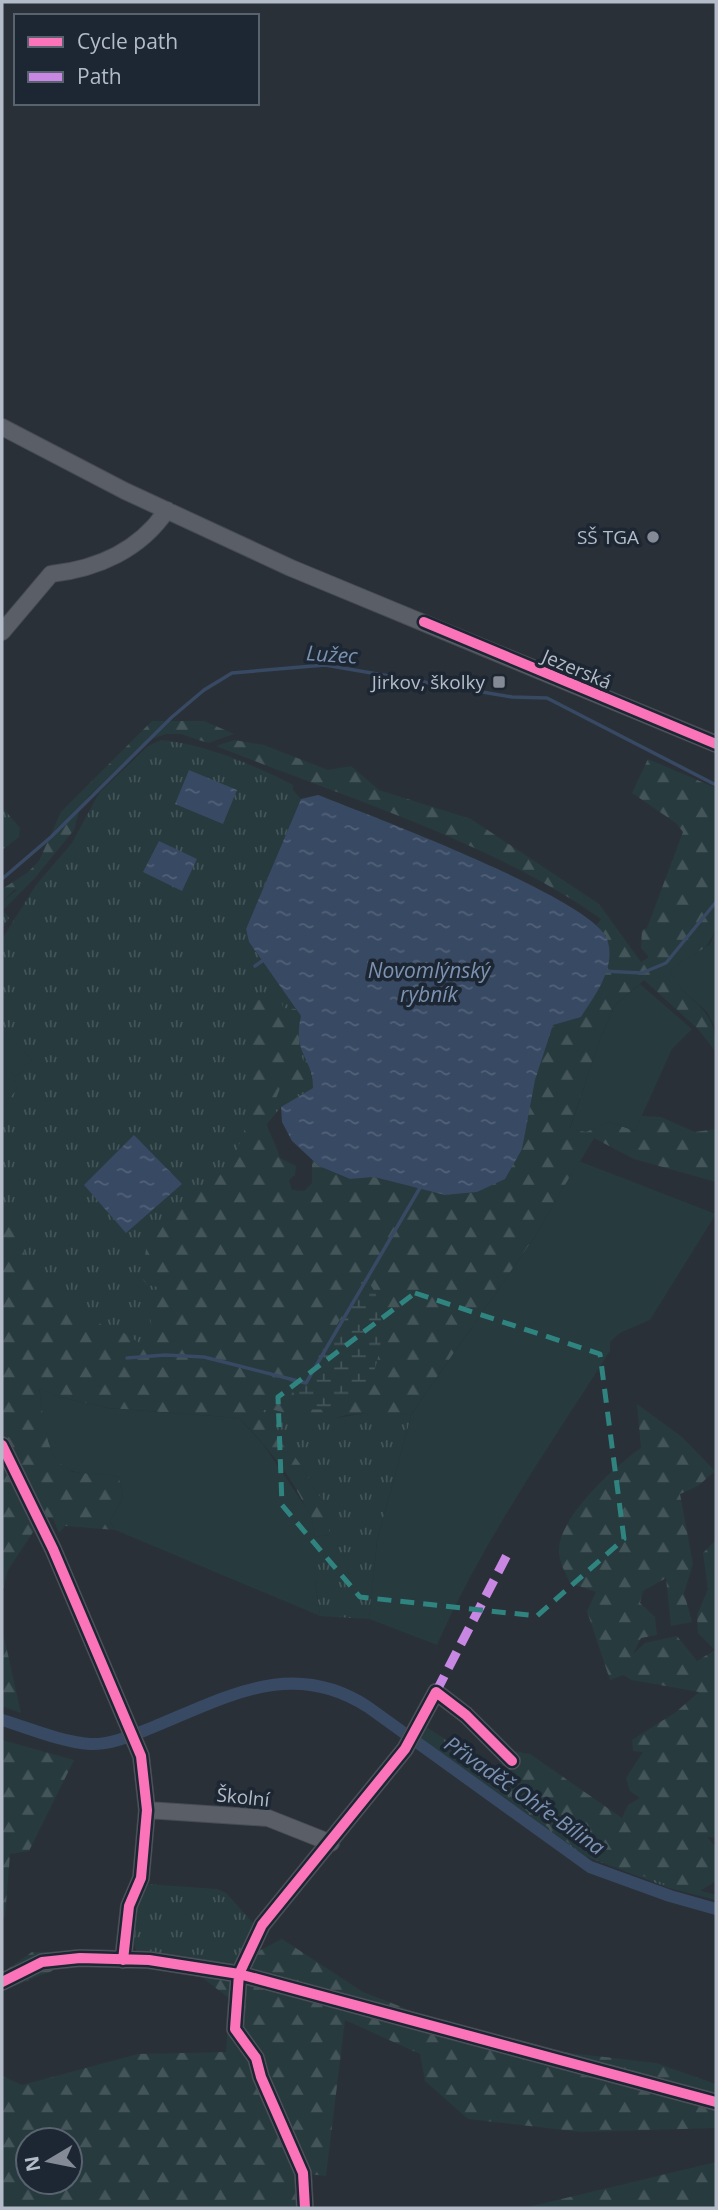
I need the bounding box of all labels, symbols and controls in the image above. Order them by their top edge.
legend [14,14,259,105]
text: Cycle path [77,27,178,55]
text: Path [77,62,122,90]
place label: SŠ TGA [577,524,639,550]
marker: SŠ TGA [645,529,661,545]
water label: Lužec [305,638,359,670]
street label: Jezerská [537,642,616,695]
place label: Jirkov, školky [370,669,485,695]
marker: Jirkov, školky [491,674,507,690]
water label: Novomlýnský rybník [368,956,492,1008]
water label: Přivaděč Ohře-Bílina [439,1729,611,1861]
street label: Školní [215,1781,272,1813]
north arrow [14,2126,84,2196]
text: N [18,2154,46,2174]

